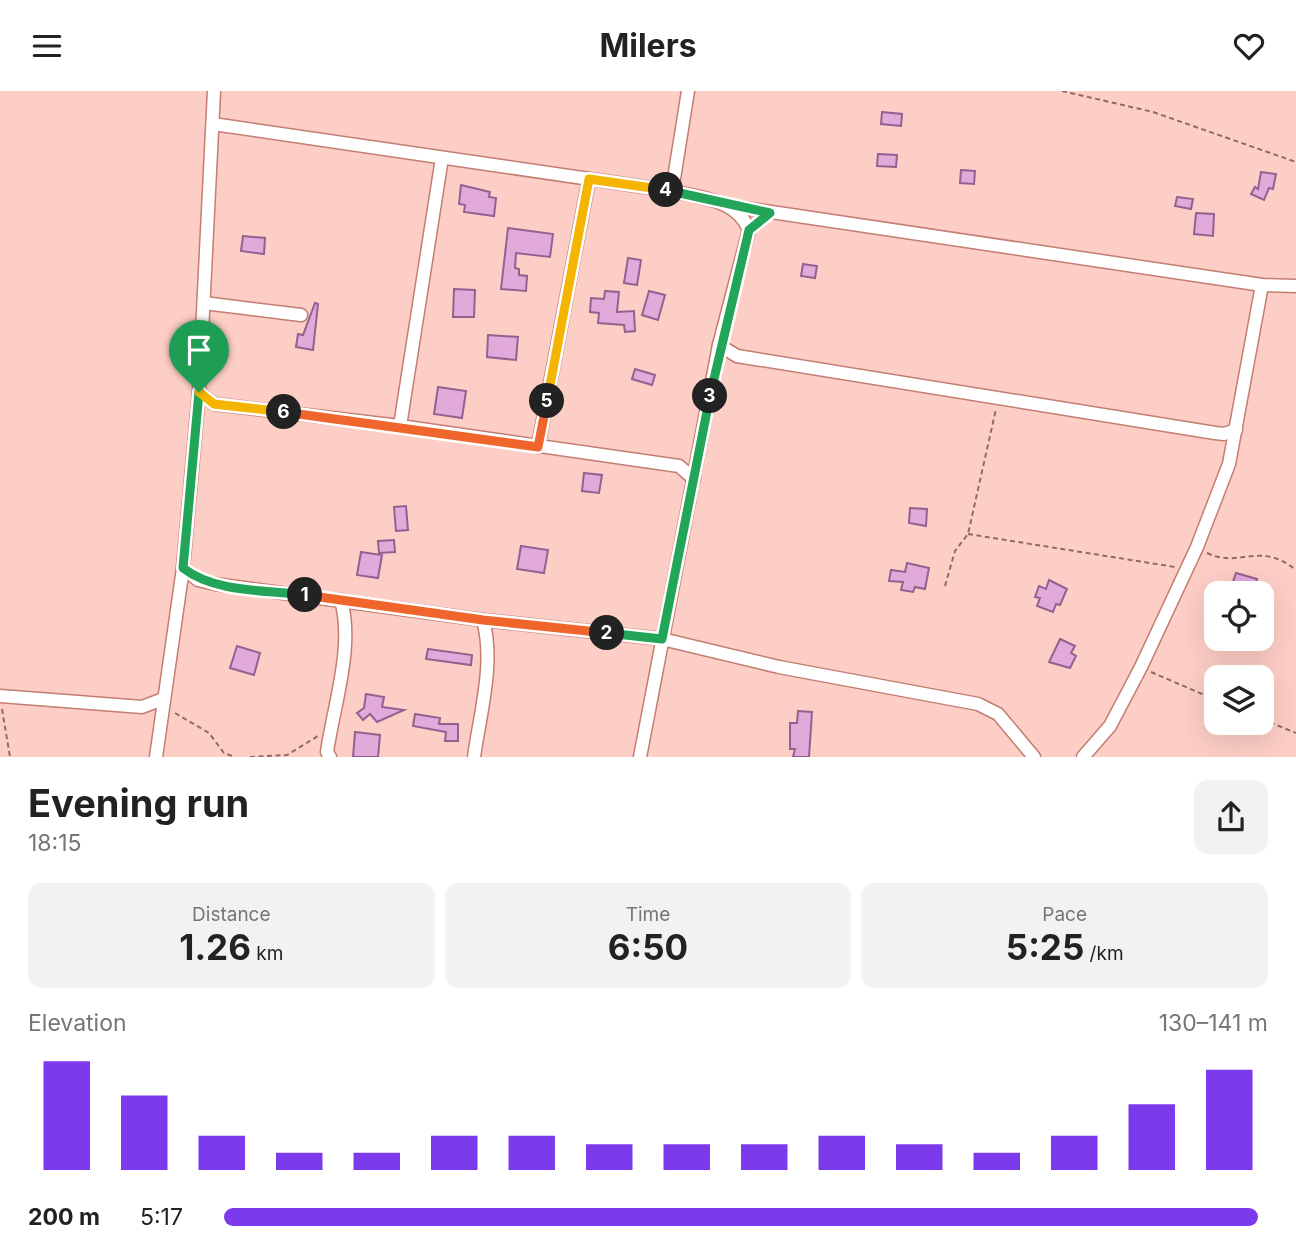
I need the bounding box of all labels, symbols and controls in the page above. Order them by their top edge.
text: Milers [599,26,697,65]
icon: menu [28,27,66,65]
icon: heart [1230,27,1268,65]
pin: 4 [648,173,684,207]
text: 4 [659,178,672,201]
pin [169,320,229,392]
icon: arrive [180,331,218,369]
pin: 3 [692,379,728,413]
pin: 5 [530,383,564,419]
text: 3 [703,384,716,407]
text: 5 [540,389,553,412]
pin: 6 [266,395,302,429]
text: 6 [277,400,290,423]
pin: 1 [288,577,322,613]
map controls [1204,581,1274,735]
button: locate [1204,581,1274,651]
text: 1 [300,583,309,606]
pin: 2 [590,615,624,651]
text: 2 [601,621,612,644]
button: layers [1204,665,1274,735]
text: Evening run [28,780,249,826]
button: share [1194,780,1268,854]
text: 18:15 [28,829,82,857]
text: Distance [192,903,271,926]
text: Time [626,903,670,926]
text: Pace [1042,903,1087,926]
text: 1.26 [179,926,251,968]
text: 6:50 [608,926,688,968]
text: 5:25 [1006,926,1084,968]
text: km [251,942,283,965]
text: /km [1084,942,1124,965]
text: Elevation [28,1009,127,1037]
text: 130–141 m [1159,1009,1268,1037]
text: 200 m [28,1203,100,1231]
text: 5:17 [140,1203,183,1231]

